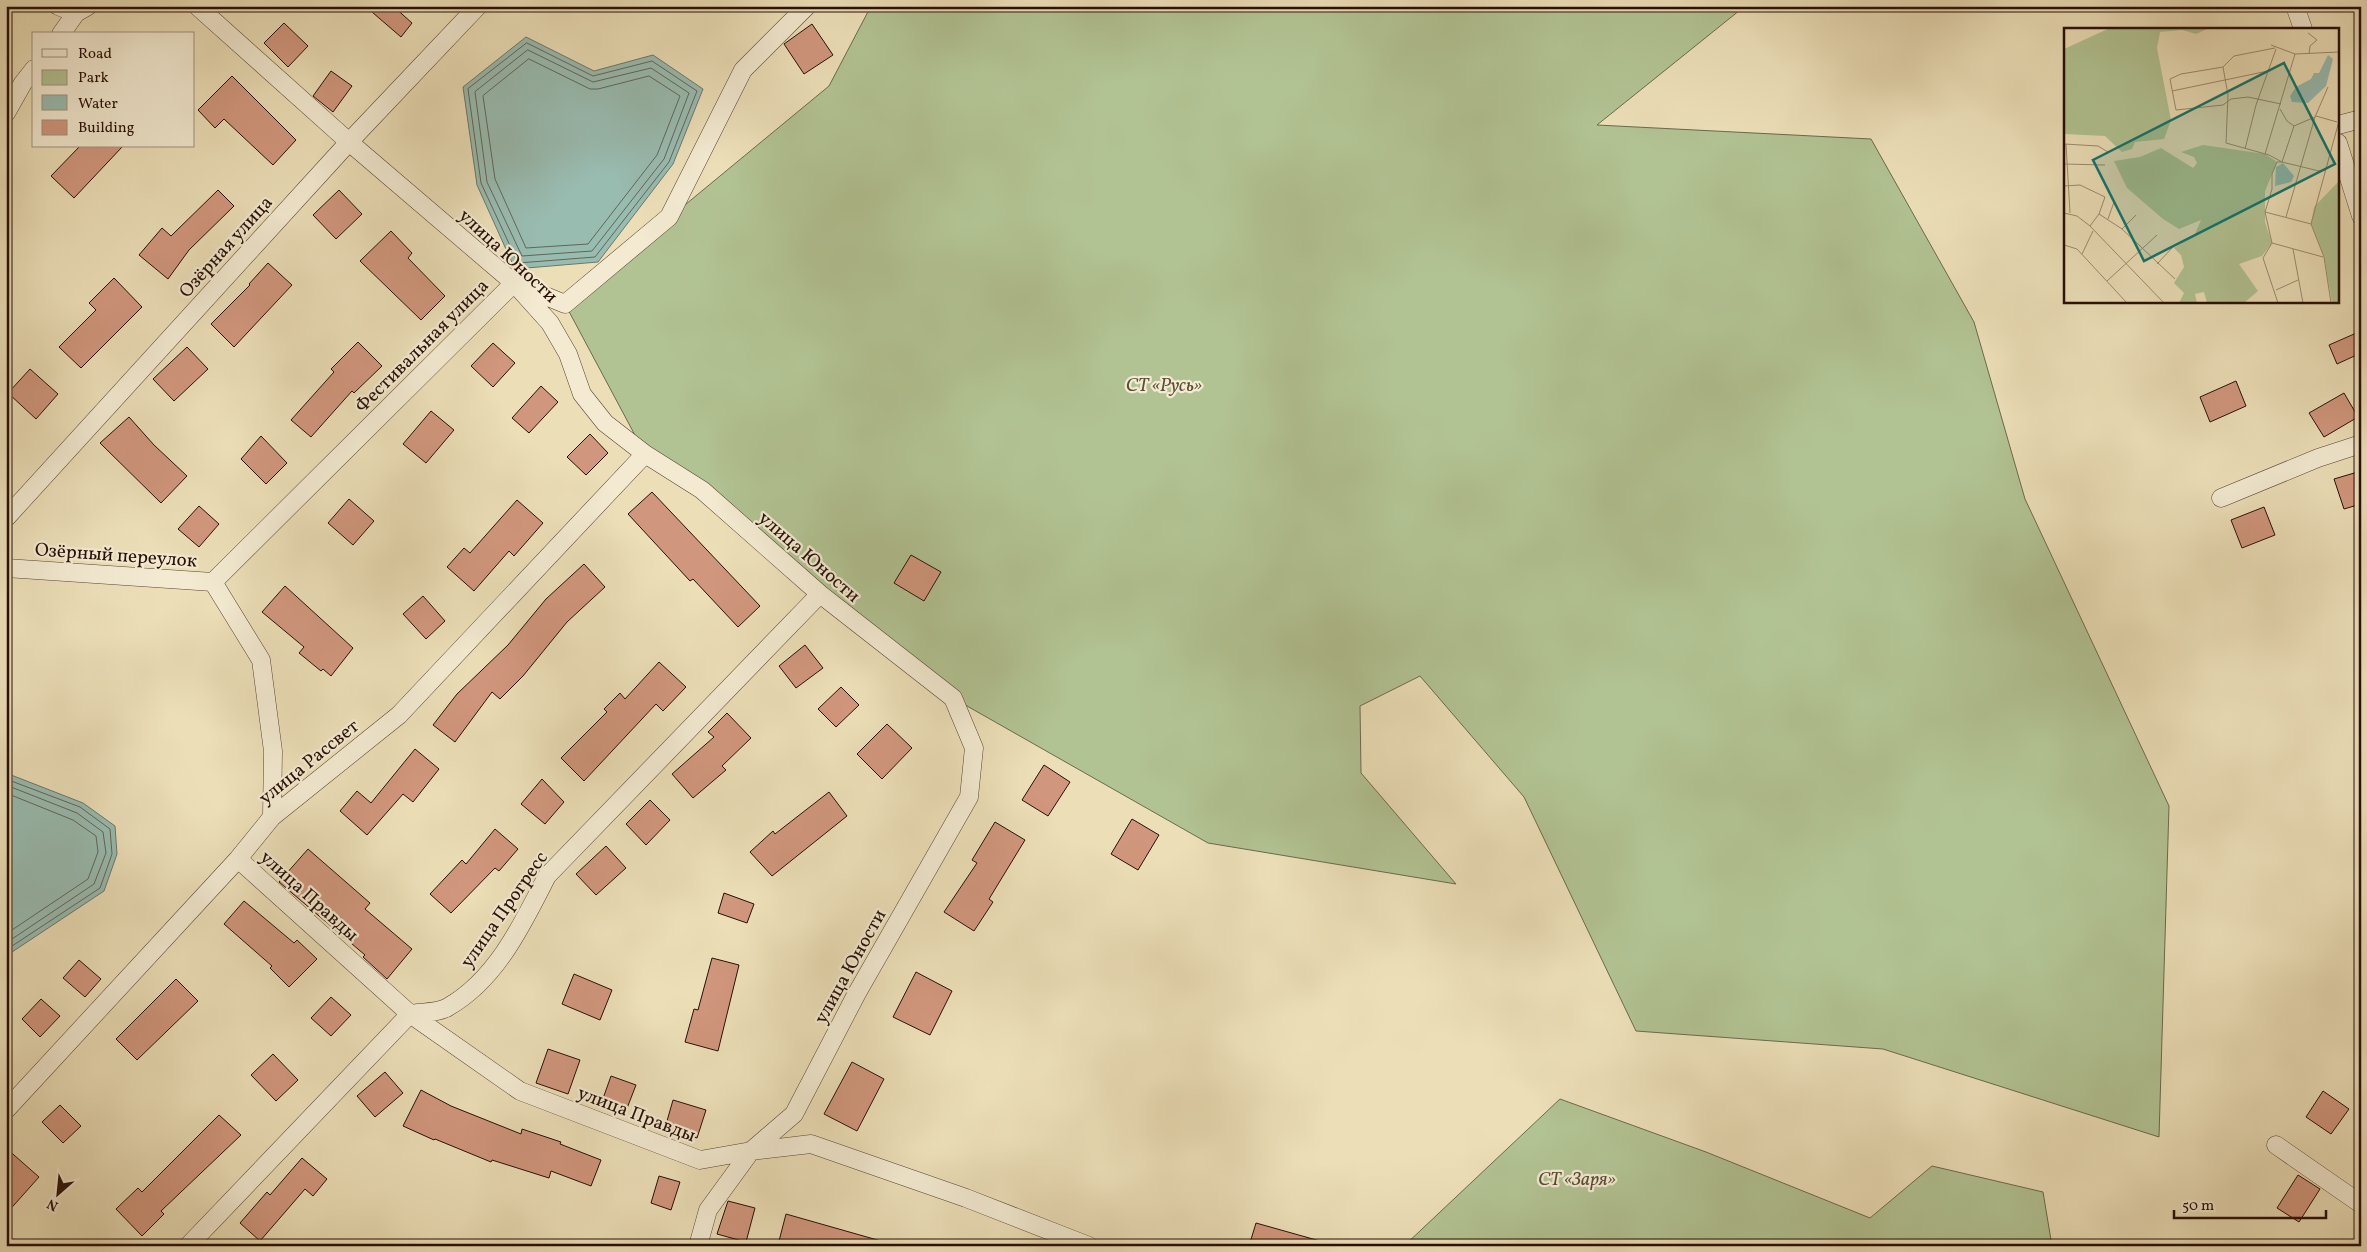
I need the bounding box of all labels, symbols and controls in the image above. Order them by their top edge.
inset map [2064,28,2340,302]
legend [32,32,195,148]
text: Road [78,44,112,65]
text: Park [78,68,109,89]
text: Water [78,94,118,115]
text: Building [78,118,135,139]
street label: Озёрная улица [174,191,279,304]
street label: улица Юности [452,204,563,309]
street label: Фестивальная улица [350,274,495,419]
park label: СТ «Русь» [1126,373,1202,399]
street label: улица Юности [752,506,865,609]
street label: Озёрный переулок [34,537,198,575]
street label: улица Рассвет [254,714,365,811]
street label: улица Правды [254,845,364,948]
street label: улица Прогресс [455,847,555,974]
street label: улица Юности [809,905,893,1029]
street label: улица Правды [573,1080,699,1149]
park label: СТ «Заря» [1538,1167,1616,1193]
north arrow [32,1170,82,1220]
scale bar [2174,1187,2327,1219]
text: N [44,1193,62,1215]
text: 50 m [2182,1196,2214,1217]

